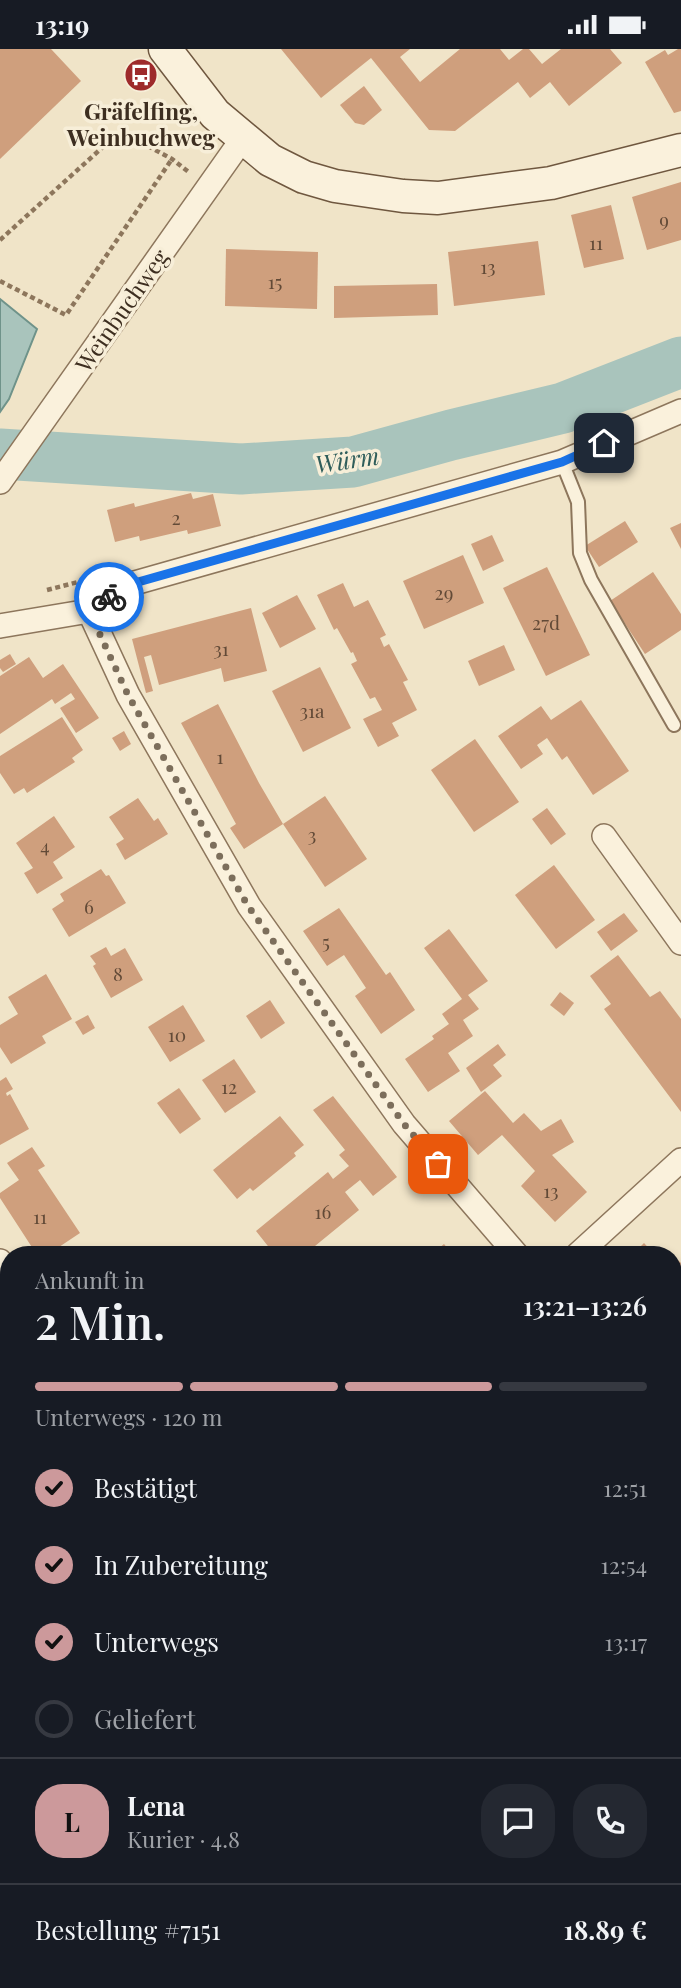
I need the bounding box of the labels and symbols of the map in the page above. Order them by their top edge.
bus stop icon: Gräfelfing, Weinbuchweg [122,56,160,94]
place label: Gräfelfing, Weinbuchweg [66,95,215,152]
house number: 9 [659,206,669,232]
house number: 11 [589,229,603,255]
street label: Weinbuchweg [67,242,175,378]
house number: 13 [480,253,496,279]
house number: 15 [268,268,282,294]
pin [574,413,634,473]
water label: Würm [313,439,381,479]
house number: 2 [171,504,181,530]
courier [74,562,144,632]
house number: 29 [435,579,453,605]
house number: 27d [532,609,560,635]
house number: 31 [213,635,229,661]
house number: 31a [299,697,325,723]
house number: 1 [216,743,224,769]
house number: 3 [308,821,316,847]
house number: 4 [40,832,50,858]
house number: 6 [84,893,94,919]
house number: 5 [322,928,330,954]
house number: 8 [113,960,123,986]
house number: 10 [168,1021,186,1047]
house number: 12 [221,1073,237,1099]
pin [408,1134,468,1194]
house number: 13 [543,1177,559,1203]
house number: 16 [315,1198,332,1224]
house number: 11 [33,1203,47,1229]

